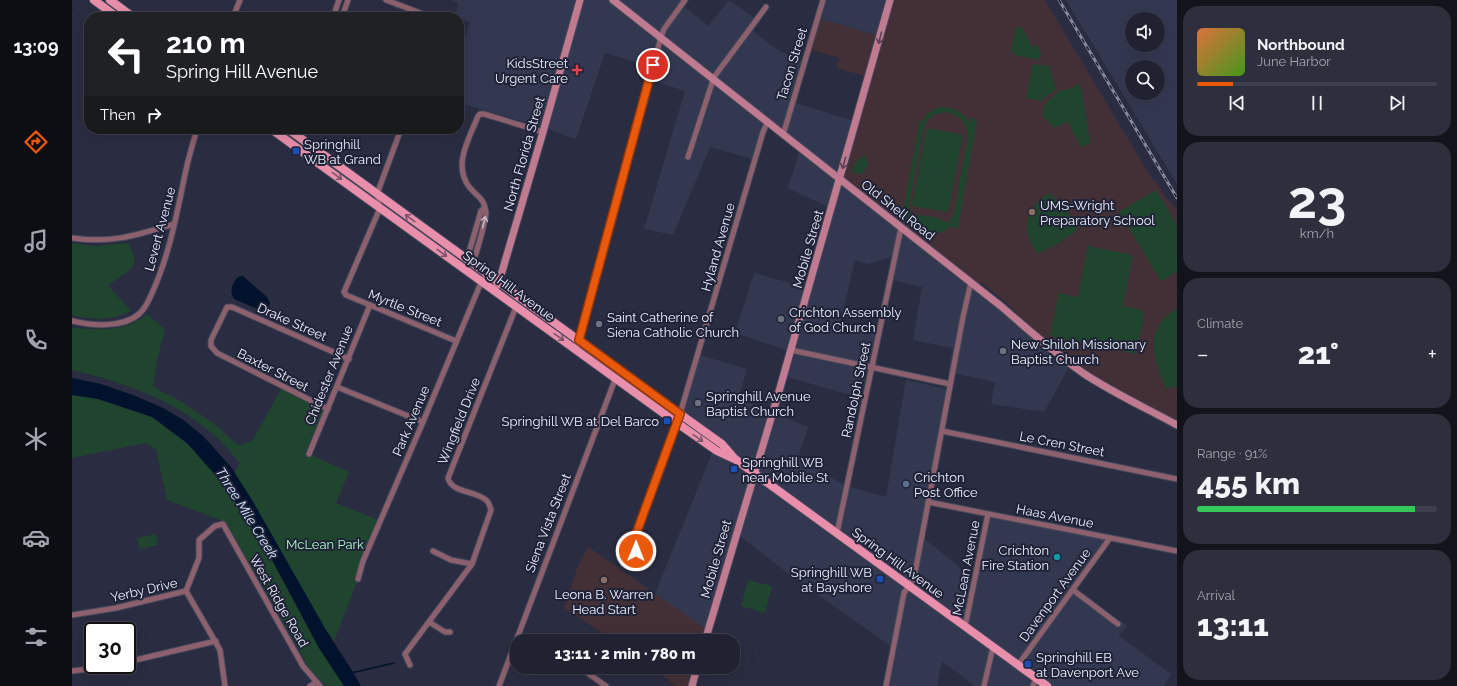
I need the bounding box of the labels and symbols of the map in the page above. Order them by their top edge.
street label: Tacon Street [774,25,810,102]
one-way arrow [876,31,883,44]
pin [636,48,670,82]
place label: KidsStreet Urgent Care [495,56,569,86]
marker: KidsStreet Urgent Care [571,64,583,76]
street label: North Florida Street [500,94,548,213]
place label: Springhill WB at Grand [304,137,381,167]
marker: Springhill WB at Grand [291,146,301,156]
one-way arrow [840,156,848,169]
one-way arrow [331,172,342,181]
street label: Old Shell Road [858,177,938,243]
street label: Levert Avenue [142,185,179,273]
place label: UMS-Wright Preparatory School [1040,198,1155,228]
street label: Hyland Avenue [698,201,738,293]
marker: UMS-Wright Preparatory School [1027,207,1037,217]
street label: Mobile Street [790,208,826,290]
one-way arrow [405,214,416,222]
one-way arrow [480,216,488,229]
street label: Spring Hill Avenue [460,248,558,325]
one-way arrow [437,249,448,257]
street label: Myrtle Street [366,286,445,330]
street label: Drake Street [255,300,330,344]
place label: Crichton Assembly of God Church [789,305,902,335]
place label: Saint Catherine of Siena Catholic Church [607,310,739,340]
marker: Crichton Assembly of God Church [776,314,786,324]
marker: Saint Catherine of Siena Catholic Church [594,319,604,329]
street label: Chidester Avenue [302,323,356,427]
one-way arrow [553,333,564,342]
place label: New Shiloh Missionary Baptist Church [1011,337,1146,367]
street label: Randolph Street [839,340,874,439]
street label: Baxter Street [235,346,312,395]
marker: New Shiloh Missionary Baptist Church [998,346,1008,356]
street label: Wingfield Drive [435,375,483,467]
street label: Park Avenue [389,383,433,458]
place label: Springhill Avenue Baptist Church [706,389,811,419]
marker: Springhill Avenue Baptist Church [693,398,703,408]
place label: Springhill WB at Del Barco [502,414,659,429]
marker: Springhill WB at Del Barco [662,416,672,426]
street label: Le Cren Street [1018,428,1106,460]
one-way arrow [692,434,703,442]
place label: Springhill WB near Mobile St [742,455,829,485]
water label: Three Mile Creek [212,464,282,562]
marker: Springhill WB near Mobile St [729,464,739,474]
place label: Crichton Post Office [914,470,978,500]
street label: Siena Vista Street [522,471,574,575]
marker: Crichton Post Office [901,479,911,489]
street label: Haas Avenue [1015,501,1095,531]
street label: Mobile Street [698,518,734,600]
street label: McLean Avenue [949,519,983,617]
street label: Spring Hill Avenue [849,525,947,602]
position arrow [615,530,657,572]
park label: McLean Park [286,537,364,552]
place label: Crichton Fire Station [982,543,1049,573]
street label: Davenport Avenue [1016,545,1094,644]
street label: West Ridge Road [247,552,311,650]
marker: Crichton Fire Station [1052,552,1062,562]
place label: Springhill WB at Bayshore [791,565,872,595]
marker: Springhill WB at Bayshore [875,574,885,584]
street label: Yerby Drive [109,575,179,605]
marker: Leona B. Warren Head Start [599,575,609,585]
place label: Leona B. Warren Head Start [555,587,653,617]
speed limit sign: 30 [84,622,136,674]
place label: Springhill EB at Davenport Ave [1036,650,1139,680]
marker: Springhill EB at Davenport Ave [1023,659,1033,669]

